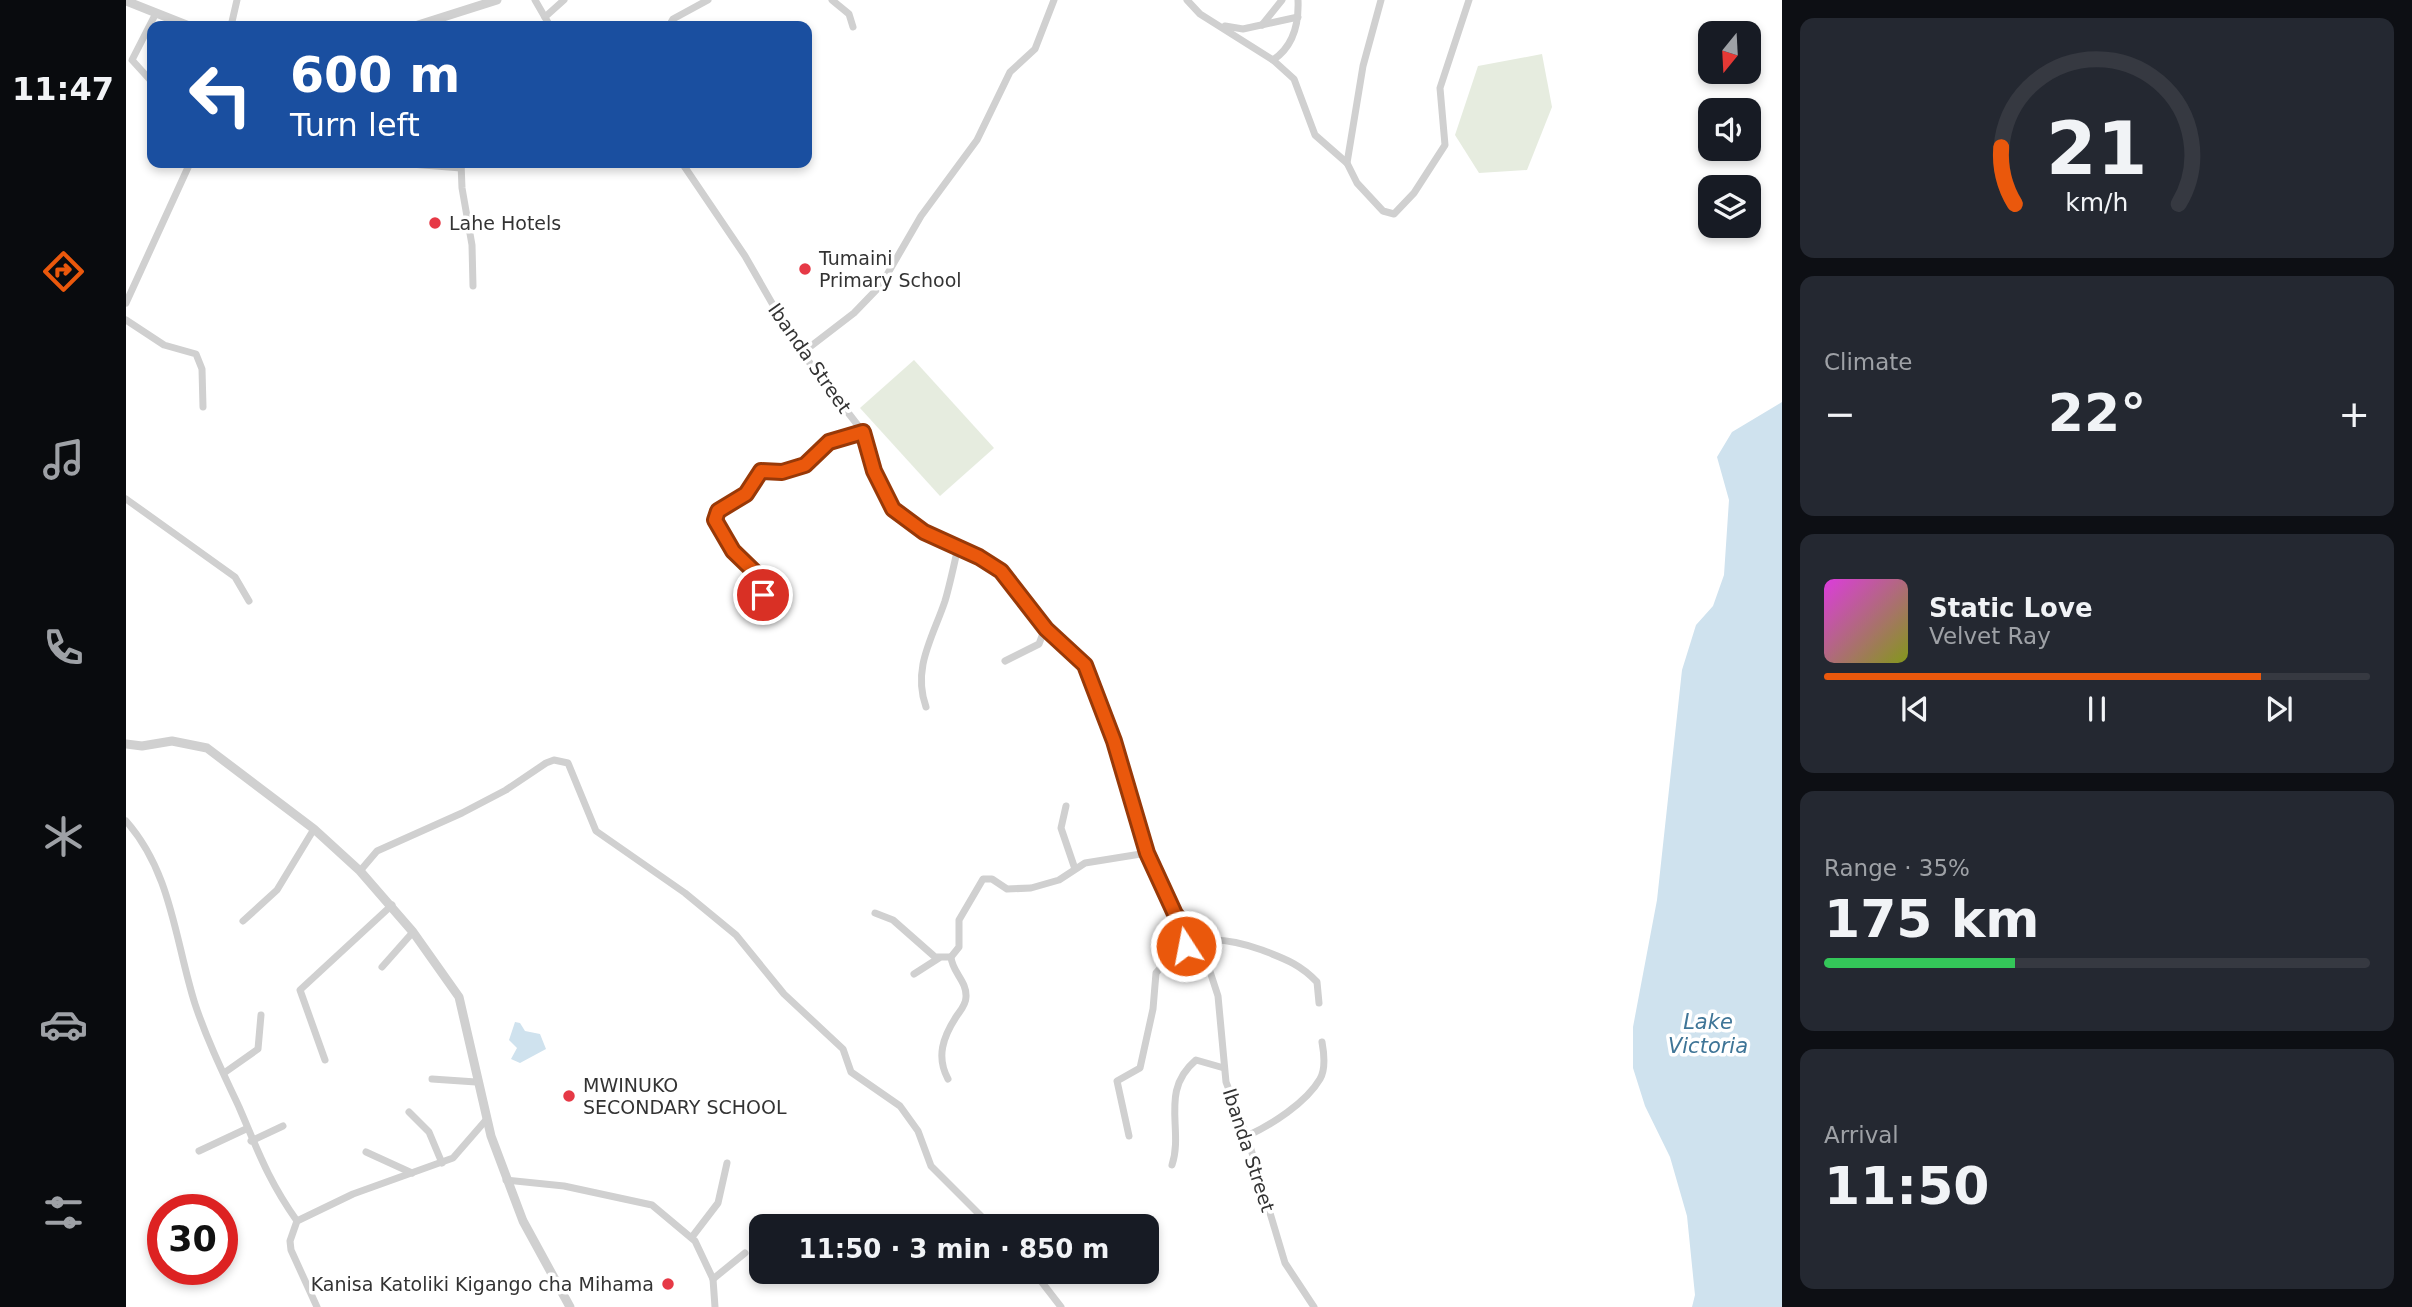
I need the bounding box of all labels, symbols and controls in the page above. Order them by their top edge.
north arrow [1698,21,1760,84]
map controls [1698,21,1761,238]
text: 600 m [290,47,460,104]
icon: left [175,49,266,140]
text: 11:47 [12,70,114,108]
button: sound [1698,98,1761,161]
text: Turn left [290,106,420,144]
text: 21 [2046,106,2148,191]
button: layers [1698,175,1761,238]
text: km/h [2065,188,2129,217]
place label: Lahe Hotels [449,212,561,234]
marker: Lahe Hotels [427,215,443,231]
icon: directions [39,247,88,296]
place label: Tumaini Primary School [818,247,962,291]
marker: Tumaini Primary School [797,261,813,277]
street label: Ibanda Street [764,299,856,417]
text: Climate [1824,349,1913,375]
text: 22° [2048,383,2146,443]
text: − [1824,392,1856,436]
text: + [2338,392,2370,436]
icon: music [39,435,88,484]
pin [733,565,793,625]
icon: arrive [744,576,782,614]
text: Static Love [1929,593,2093,623]
icon: phone [39,623,88,672]
text: Velvet Ray [1929,623,2051,649]
icon: previous [1896,690,1934,728]
icon: pause [2078,690,2116,728]
icon: next [2260,690,2298,728]
icon: climate [39,812,88,861]
text: Range · 35% [1824,855,1970,881]
text: 175 km [1824,889,2039,949]
position arrow [1149,909,1223,983]
icon: car [39,1000,88,1049]
water label: Lake Victoria [1668,1010,1748,1058]
place label: MWINUKO SECONDARY SCHOOL [583,1074,787,1118]
street label: Ibanda Street [1219,1085,1279,1215]
marker: MWINUKO SECONDARY SCHOOL [561,1088,577,1104]
text: Arrival [1824,1122,1899,1148]
text: 11:50 [1824,1156,1990,1216]
icon: filters [39,1188,88,1237]
speed limit sign: 30 [147,1194,238,1285]
text: 11:50 · 3 min · 850 m [799,1234,1109,1264]
place label: Kanisa Katoliki Kigango cha Mihama [311,1273,654,1295]
marker: Kanisa Katoliki Kigango cha Mihama [660,1276,676,1292]

